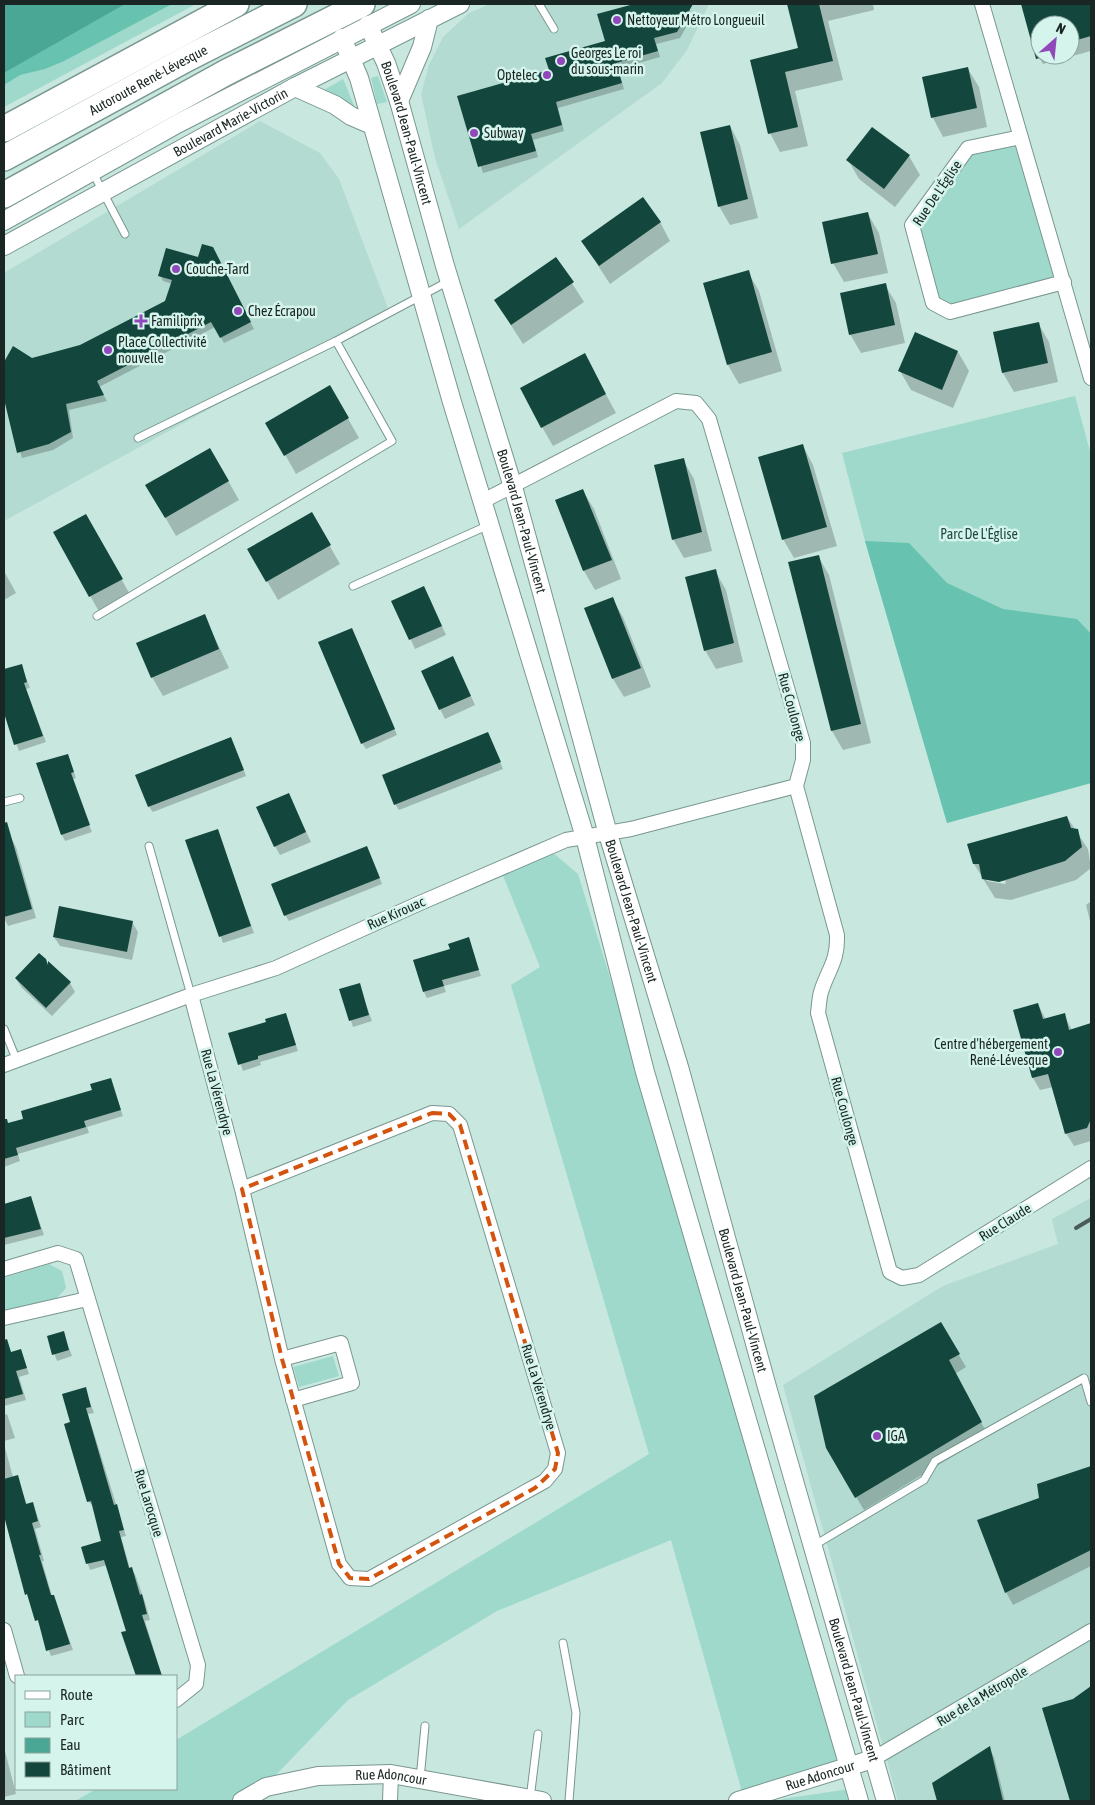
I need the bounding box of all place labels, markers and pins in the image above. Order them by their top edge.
place label: Nettoyeur Métro Longueuil [627,12,765,28]
marker: Nettoyeur Métro Longueuil [611,14,623,26]
place label: Georges Le roi du sous-marin [571,45,644,77]
marker: Georges Le roi du sous-marin [555,55,567,67]
place label: Optelec [497,67,538,83]
marker: Optelec [541,69,553,81]
place label: Subway [484,125,524,141]
marker: Subway [468,127,480,139]
place label: Couche-Tard [186,261,249,277]
marker: Couche-Tard [170,263,182,275]
place label: Chez Écrapou [248,303,316,319]
marker: Chez Écrapou [232,305,244,317]
place label: Familiprix [151,313,203,329]
marker: Familiprix [135,315,147,327]
place label: Place Collectivité nouvelle [118,334,207,366]
marker: Place Collectivité nouvelle [102,344,114,356]
place label: Centre d'hébergement René-Lévesque [934,1036,1048,1068]
marker: Centre d'hébergement René-Lévesque [1052,1046,1064,1058]
place label: IGA [887,1428,905,1444]
marker: IGA [871,1430,883,1442]

